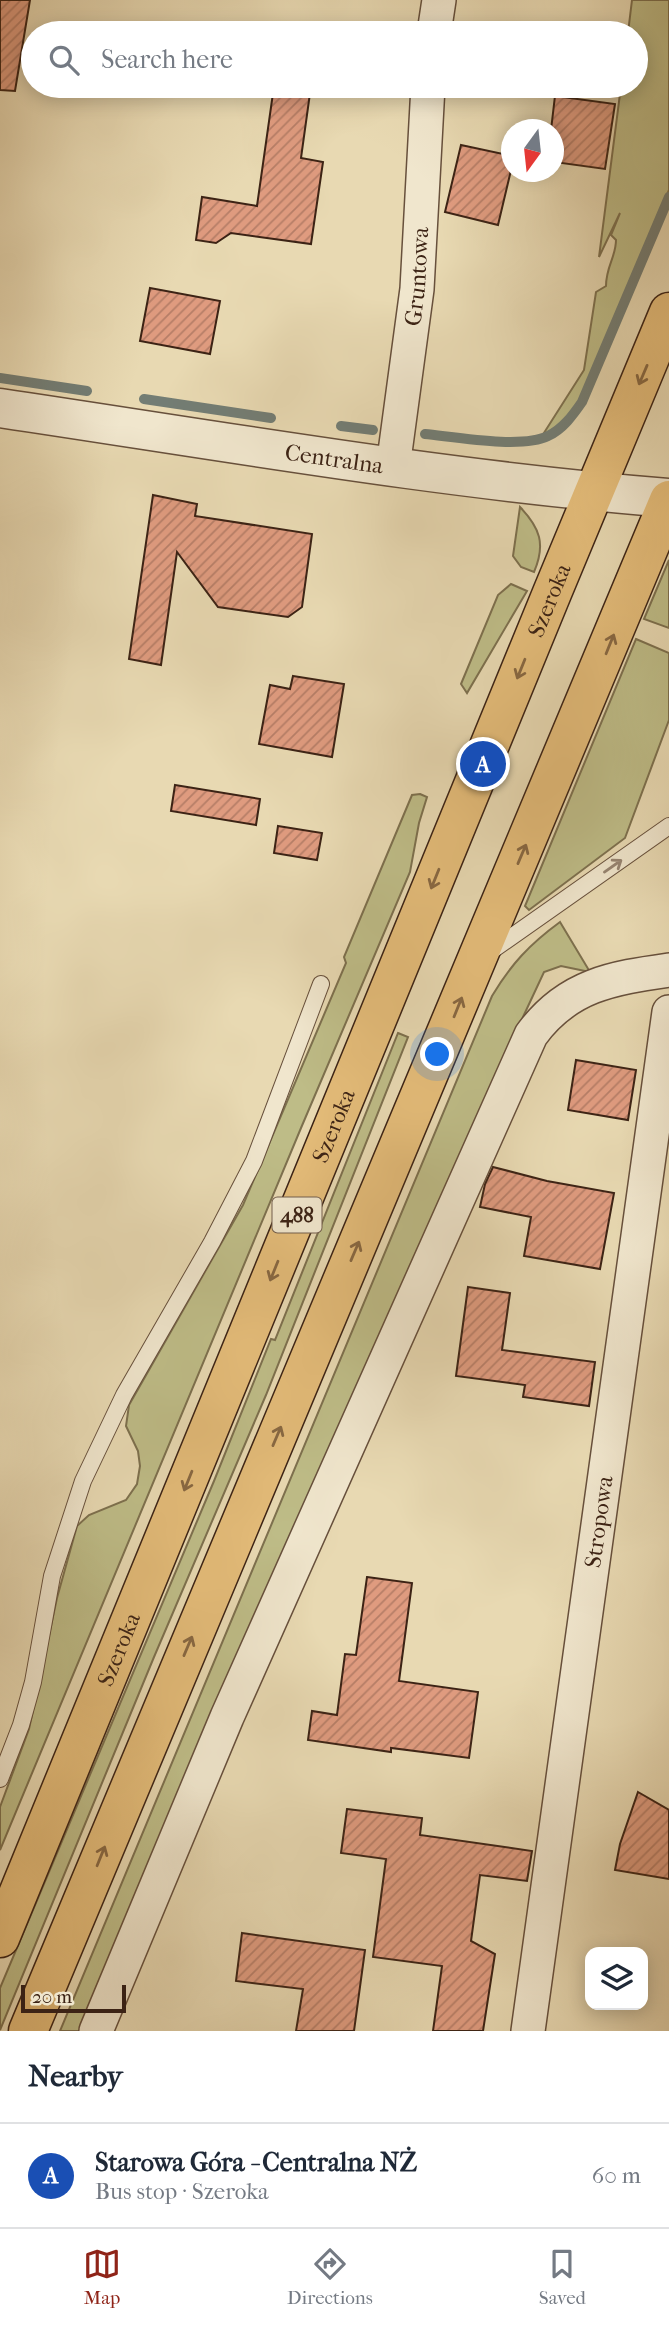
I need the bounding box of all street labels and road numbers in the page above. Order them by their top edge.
street label: Gruntowa [399,226,434,328]
street label: Centralna [283,438,385,479]
street label: Szeroka [522,559,576,641]
street label: Szeroka [306,1085,361,1167]
road number: 488 [272,1198,322,1232]
street label: Stropowa [579,1474,618,1570]
street label: Szeroka [91,1608,146,1690]

